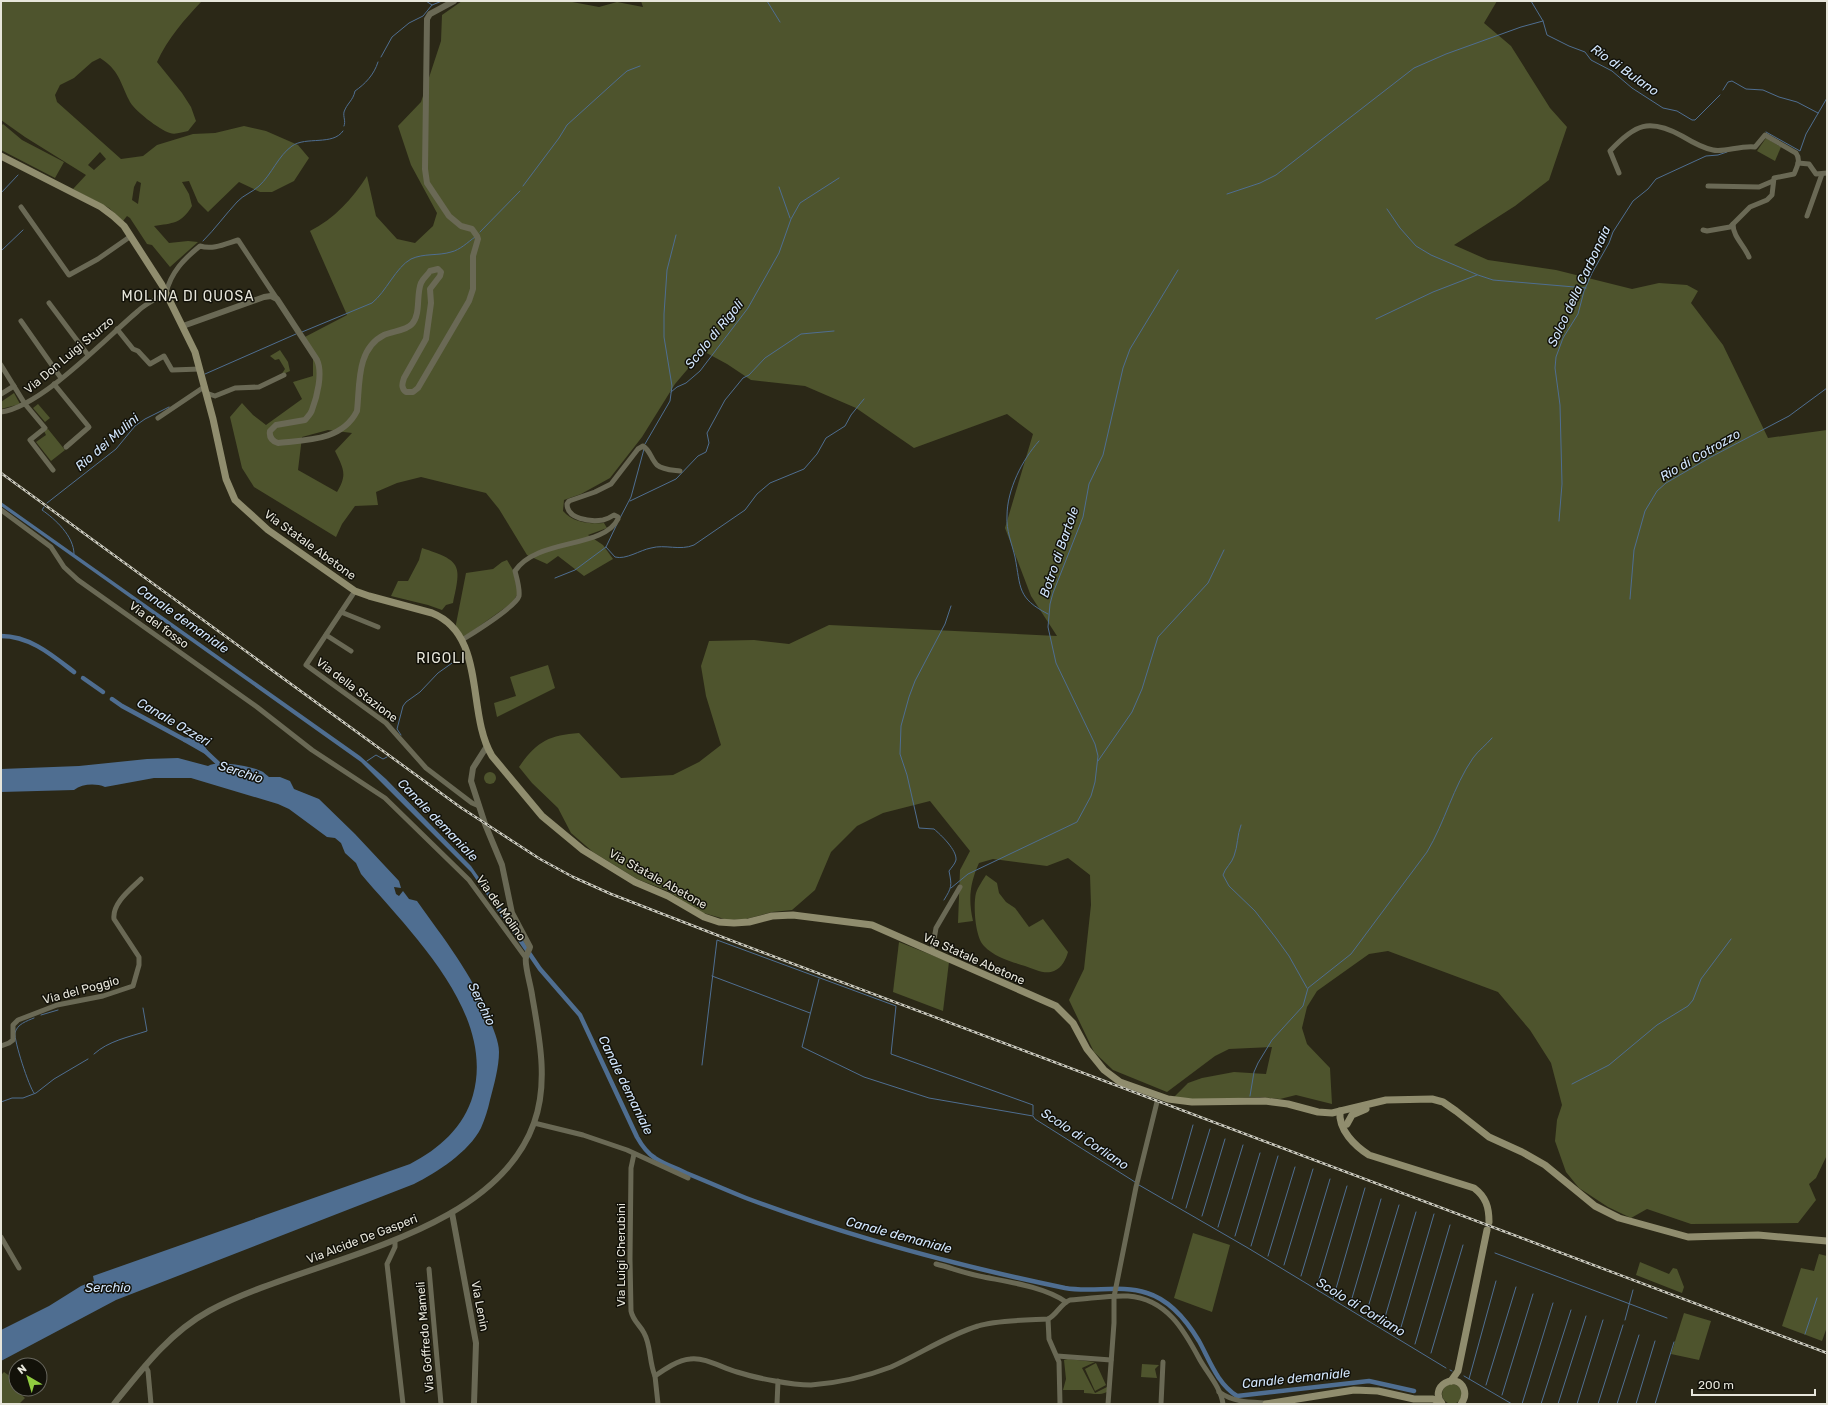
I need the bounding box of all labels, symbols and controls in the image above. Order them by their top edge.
water label: Rio di Bulano [1588,41,1662,99]
water label: Solco della Carbonaia [1544,223,1614,349]
district label: MOLINA DI QUOSA [121,288,255,305]
water label: Scolo di Rigoli [682,296,748,372]
street label: Via Don Luigi Sturzo [22,314,117,396]
water label: Rio dei Mulini [72,410,142,474]
water label: Rio di Cotrozzo [1657,426,1743,484]
water label: Botro di Bartole [1036,505,1082,599]
street label: Via Statale Abetone [261,507,359,583]
water label: Canale demaniale [134,582,232,656]
street label: Via del fosso [126,599,192,651]
district label: RIGOLI [416,650,466,667]
street label: Via della Stazione [314,655,401,725]
water label: Canale Ozzeri [134,695,214,750]
water label: Serchio [217,758,265,786]
water label: Canale demaniale [395,776,481,864]
street label: Via Statale Abetone [606,846,710,912]
street label: Via del Molino [473,873,529,943]
street label: Via Statale Abetone [921,930,1027,988]
street label: Via del Poggio [41,973,121,1007]
water label: Serchio [465,980,499,1028]
water label: Canale demaniale [595,1033,657,1137]
water label: Scolo di Corliano [1039,1105,1131,1173]
street label: Via Luigi Cherubini [614,1203,628,1307]
street label: Via Alcide De Gasperi [305,1211,419,1267]
water label: Canale demaniale [845,1214,953,1256]
water label: Scolo di Corliano [1314,1275,1408,1339]
water label: Serchio [85,1280,131,1295]
street label: Via Lenin [468,1280,492,1332]
street label: Via Goffredo Mameli [413,1281,437,1393]
north arrow [8,1357,48,1397]
text: N [15,1362,29,1377]
water label: Canale demaniale [1241,1365,1351,1391]
scale bar [1692,1371,1815,1397]
text: 200 m [1698,1378,1734,1392]

